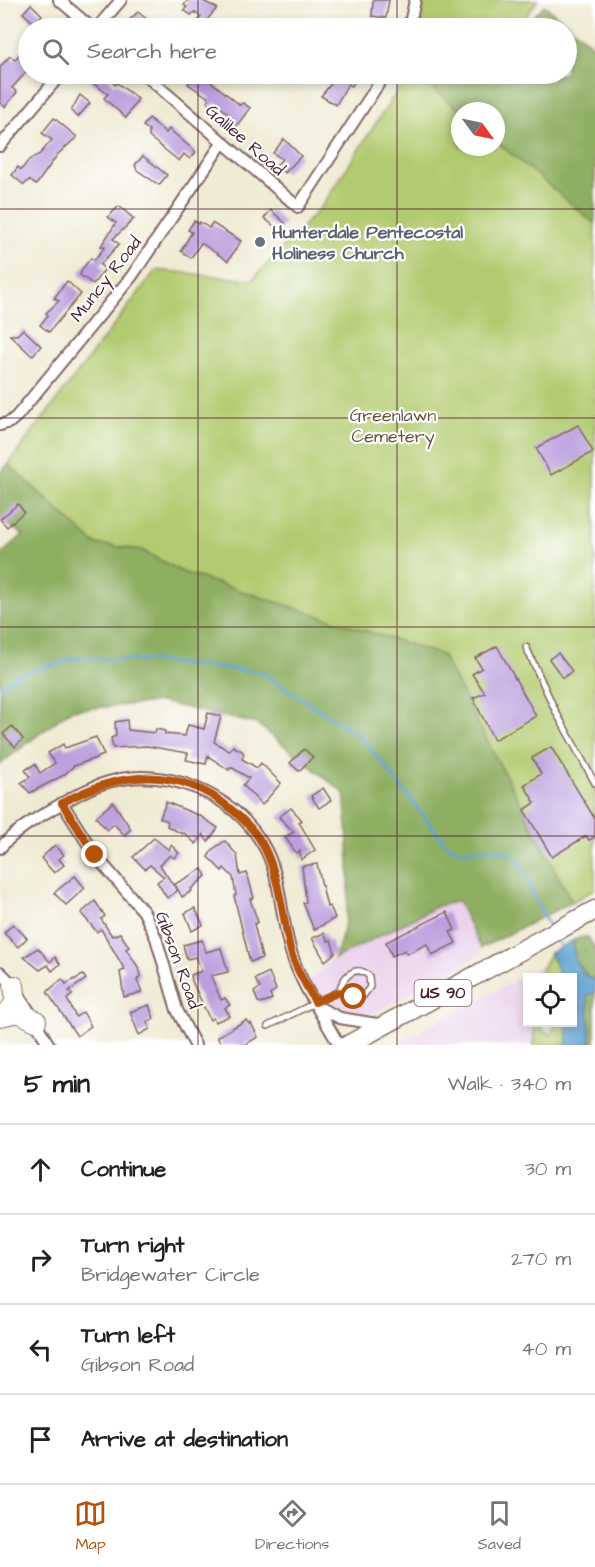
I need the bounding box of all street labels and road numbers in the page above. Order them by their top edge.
street label: Galilee Road [200,98,290,182]
street label: Muncy Road [64,231,148,328]
street label: Gibson Road [149,908,207,1012]
road number: US 90 [414,980,472,1006]

